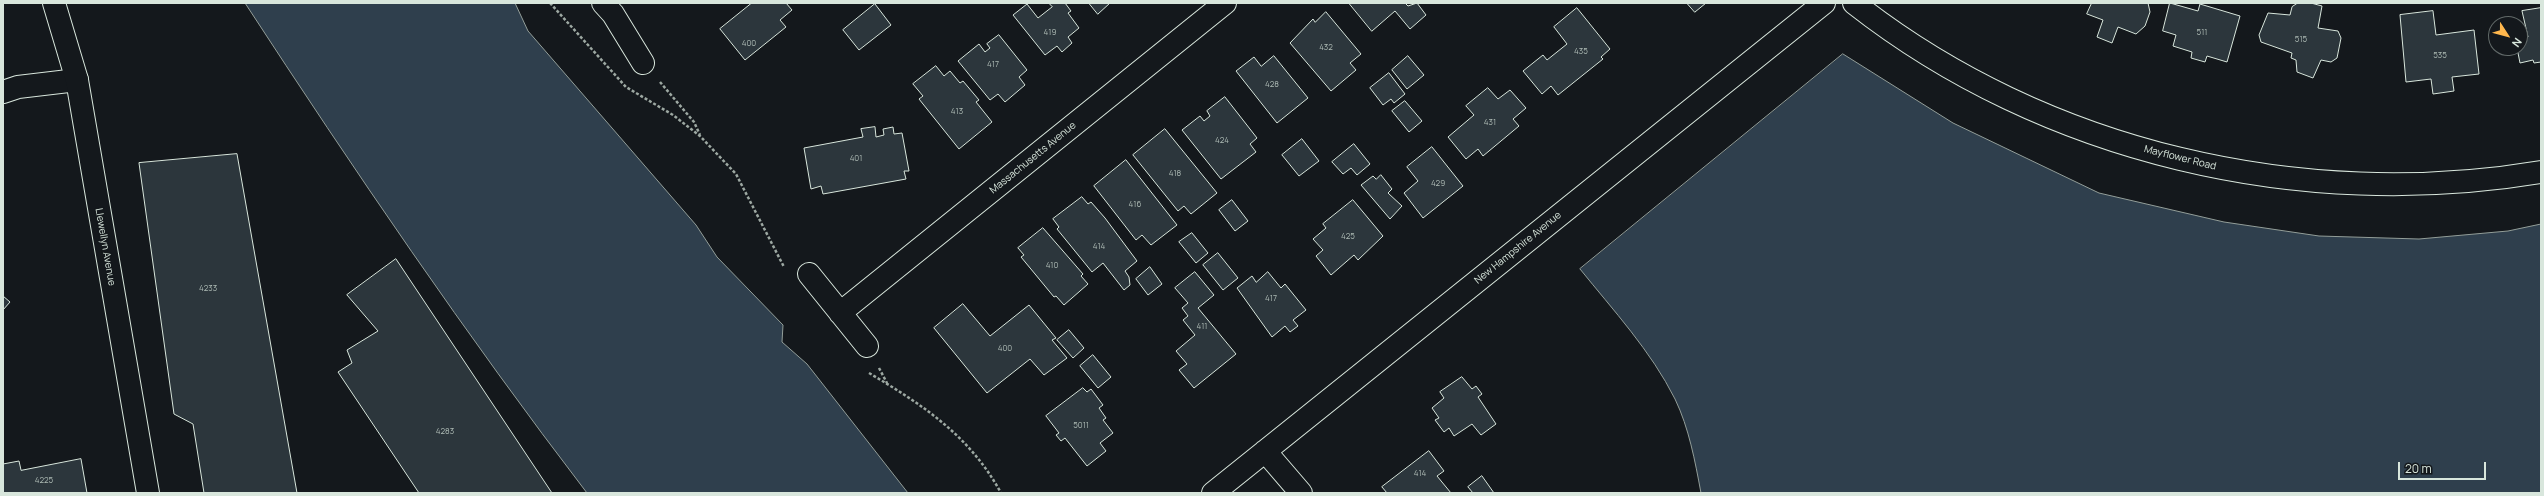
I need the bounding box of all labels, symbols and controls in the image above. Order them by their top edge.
north arrow [2488,16,2528,56]
house number: 419 [1044,28,1056,38]
house number: 511 [2197,28,2207,38]
house number: 515 [2295,35,2307,45]
text: N [2509,35,2526,50]
house number: 400 [742,39,756,49]
house number: 432 [1319,43,1333,53]
house number: 435 [1574,47,1588,57]
house number: 535 [2433,51,2447,61]
house number: 417 [987,60,999,70]
house number: 428 [1265,80,1279,90]
house number: 413 [951,107,963,117]
house number: 431 [1484,118,1496,128]
street label: Massachusetts Avenue [987,120,1079,196]
house number: 424 [1215,136,1229,146]
street label: Mayflower Road [2143,143,2217,173]
house number: 401 [850,154,862,164]
house number: 418 [1169,169,1181,179]
house number: 429 [1431,179,1445,189]
house number: 416 [1129,200,1141,210]
street label: Llewellyn Avenue [92,207,118,287]
street label: New Hampshire Avenue [1472,209,1564,287]
house number: 425 [1341,232,1355,242]
house number: 414 [1093,242,1105,252]
house number: 410 [1046,261,1058,271]
house number: 4233 [199,284,217,294]
house number: 417 [1265,294,1277,304]
house number: 411 [1197,322,1207,332]
house number: 400 [998,344,1012,354]
house number: 5011 [1073,421,1089,431]
house number: 4283 [436,427,454,437]
scale bar [2400,454,2488,480]
text: 20 m [2405,460,2432,477]
house number: 414 [1414,469,1426,479]
house number: 4225 [35,476,53,486]

